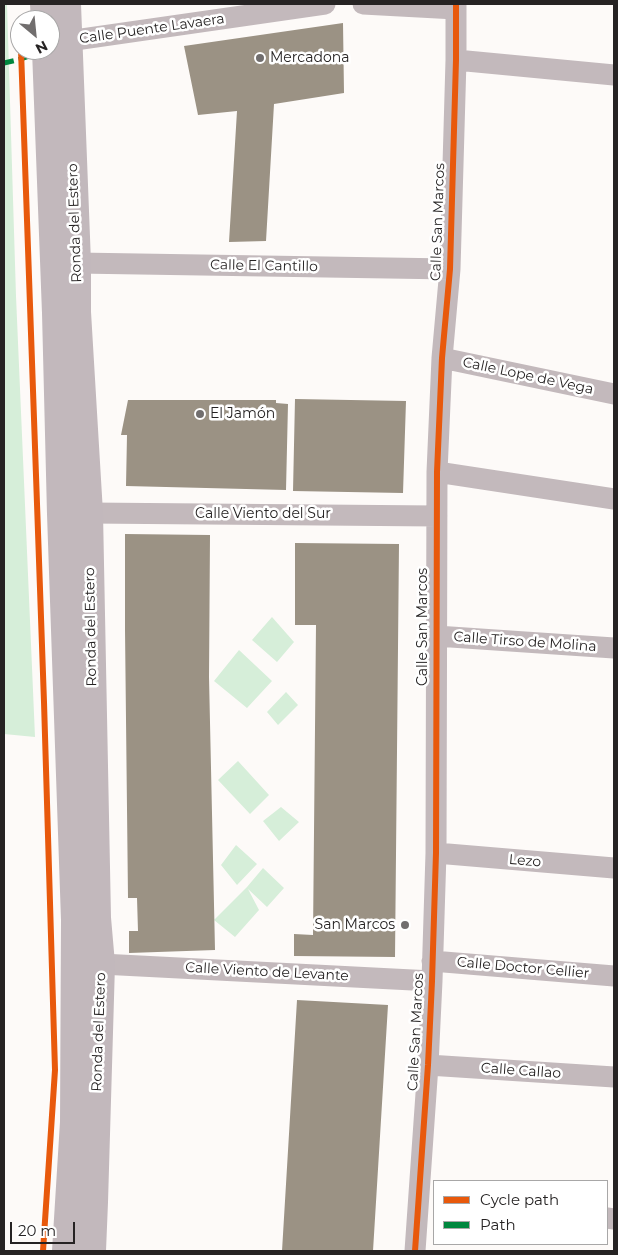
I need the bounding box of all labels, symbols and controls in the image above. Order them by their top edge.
north arrow [10,10,60,60]
street label: Calle Puente Lavaera [78,10,226,48]
text: N [32,37,51,58]
place label: Mercadona [270,50,349,66]
marker: Mercadona [254,52,266,64]
street label: Ronda del Estero [65,163,85,283]
street label: Calle San Marcos [428,163,448,281]
street label: Calle El Cantillo [210,257,318,275]
street label: Calle Lope de Vega [461,354,595,398]
place label: El Jamón [210,406,275,422]
marker: El Jamón [194,408,206,420]
street label: Calle Viento del Sur [195,506,331,522]
street label: Ronda del Estero [82,567,100,687]
street label: Calle San Marcos [415,568,431,686]
street label: Calle Tirso de Molina [453,629,597,655]
street label: Lezo [508,851,542,871]
place label: San Marcos [315,917,395,933]
marker: San Marcos [399,919,411,931]
street label: Calle Doctor Cellier [456,954,590,982]
street label: Calle Viento de Levante [185,959,349,985]
street label: Ronda del Estero [89,972,109,1092]
street label: Calle San Marcos [405,973,427,1091]
street label: Calle Callao [480,1060,562,1082]
legend [433,1180,608,1245]
text: Cycle path [480,1190,559,1209]
scale bar [12,1212,78,1244]
text: Path [480,1215,516,1234]
text: 20 m [18,1221,56,1240]

